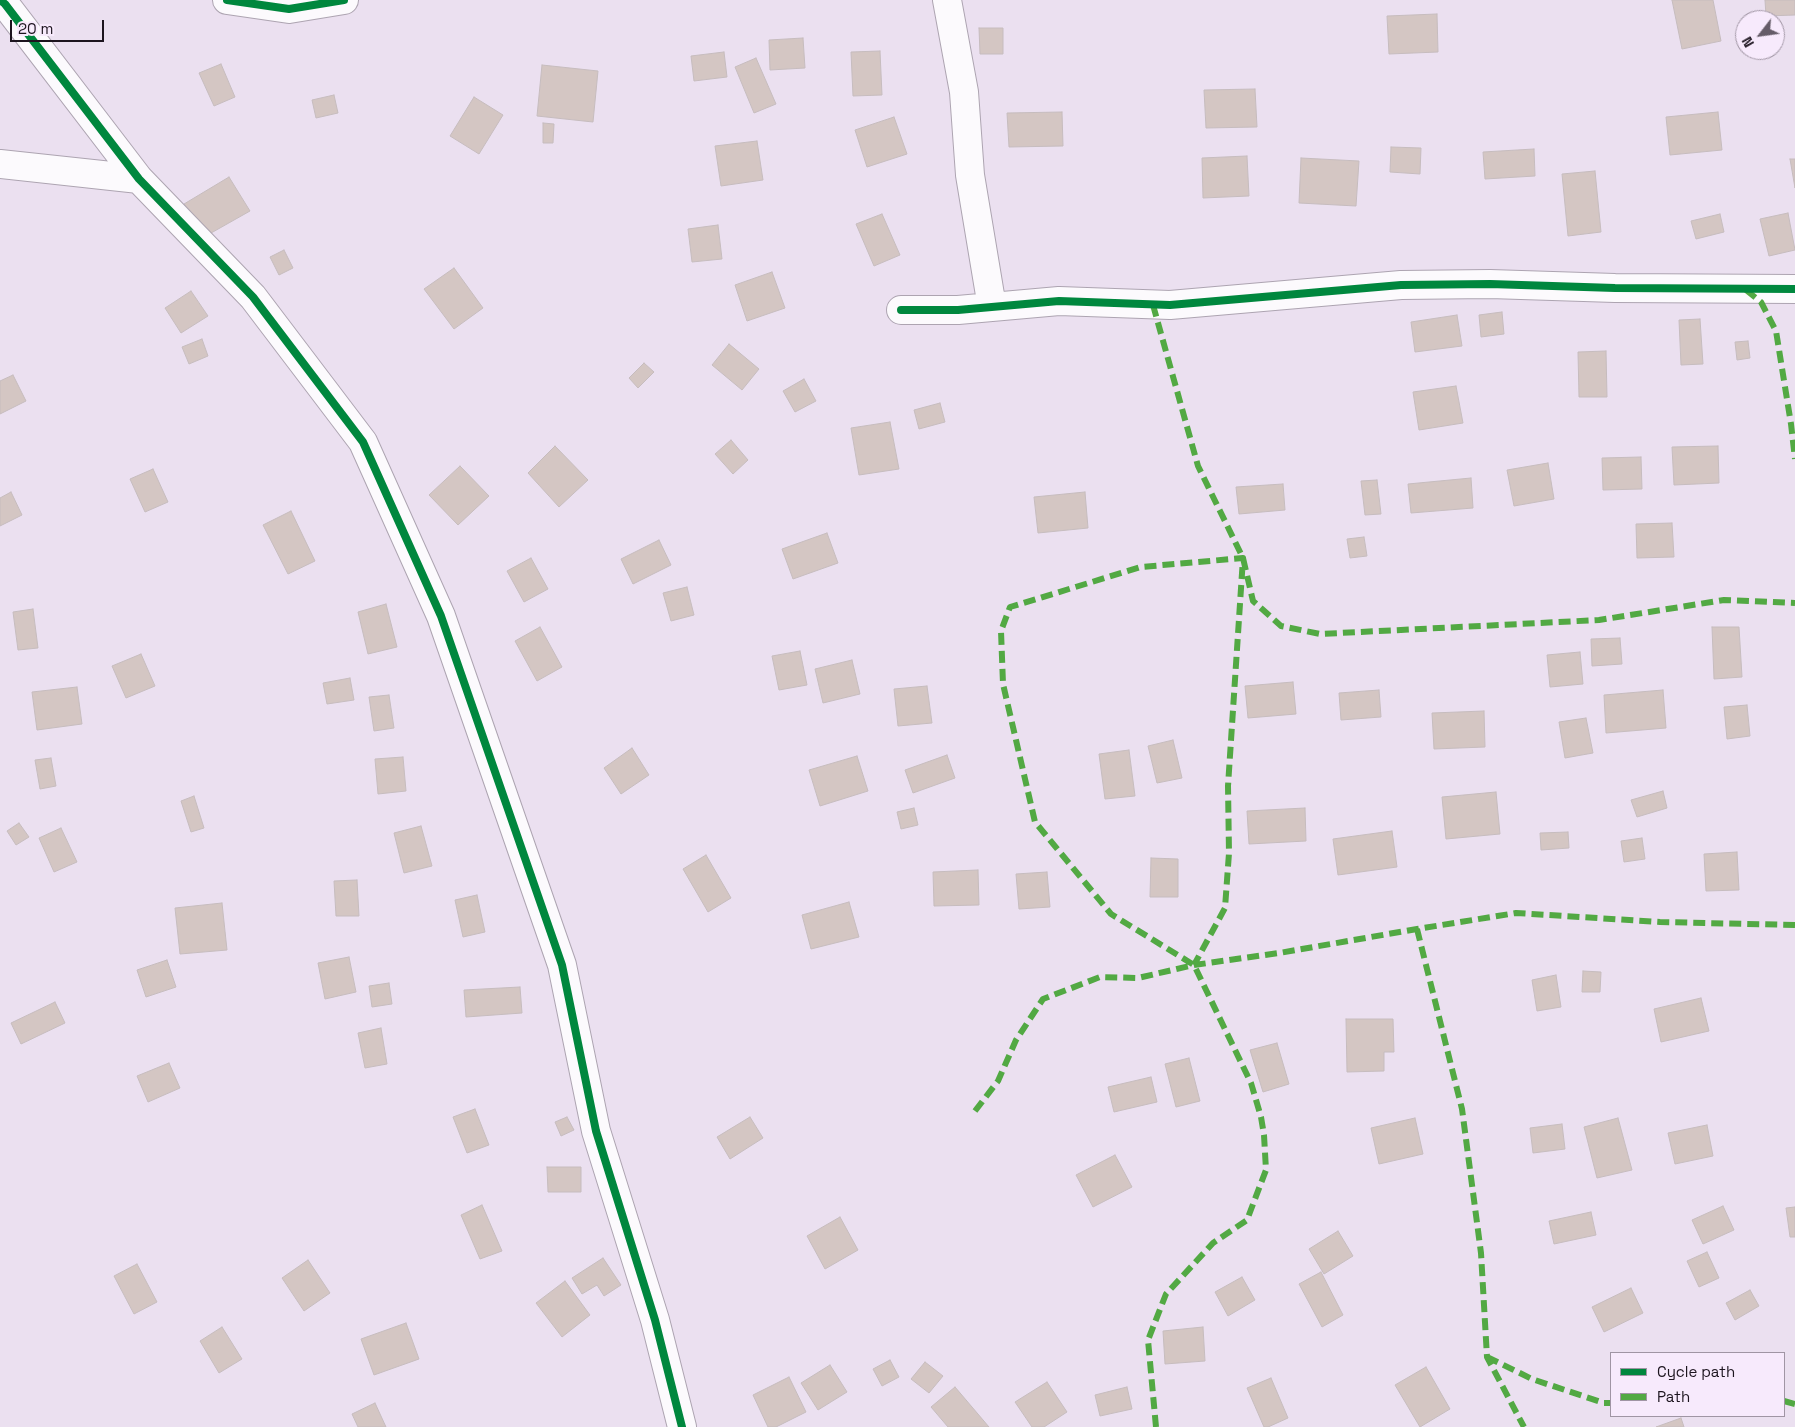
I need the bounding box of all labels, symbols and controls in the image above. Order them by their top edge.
scale bar [12,10,106,42]
north arrow [1735,10,1785,60]
text: 20 m [18,19,53,38]
text: N [1738,33,1758,51]
legend [1610,1352,1785,1417]
text: Cycle path [1657,1362,1735,1381]
text: Path [1657,1387,1690,1406]

